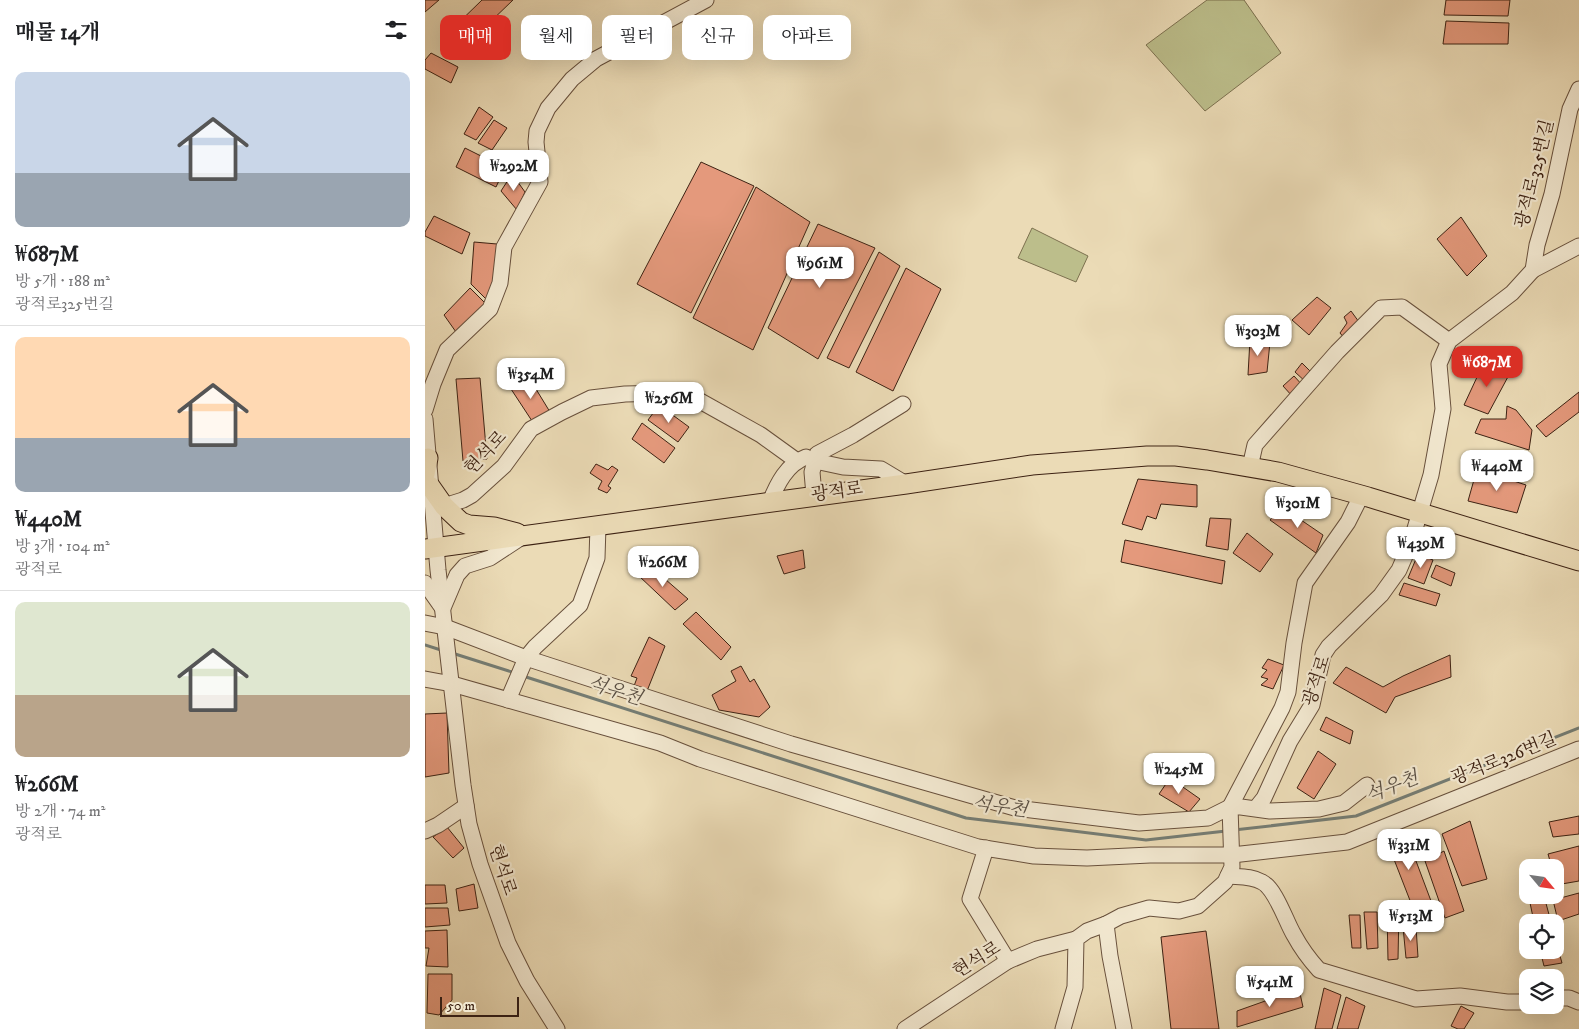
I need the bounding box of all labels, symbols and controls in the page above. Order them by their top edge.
chip: 매매 [440,15,511,60]
chip: 월세 [521,15,592,60]
chip: 필터 [602,15,672,60]
chip: 신규 [682,15,753,60]
chip: 아파트 [763,15,851,60]
icon: filters [382,16,410,44]
text: 매물 14개 [15,20,100,46]
icon: home [168,104,258,194]
street label: 광적로325번길 [1511,117,1559,231]
pin: ₩292M [479,150,549,192]
text: ₩292M [490,156,538,176]
text: ₩687M [15,242,79,268]
pin: ₩961M [785,246,855,289]
text: ₩961M [797,253,843,273]
text: 방 5개 · 188 m² [15,271,110,291]
text: 광적로325번길 [15,294,114,314]
pin: ₩303M [1223,314,1293,357]
text: ₩303M [1236,321,1280,341]
pin: ₩687M [1452,346,1522,388]
text: ₩687M [1463,352,1511,372]
pin: ₩354M [496,358,566,400]
text: ₩354M [508,364,554,384]
icon: home [168,370,258,460]
pin: ₩256M [634,382,704,424]
text: ₩256M [645,388,693,408]
street label: 현석로 [460,426,512,480]
pin: ₩440M [1462,450,1532,492]
text: ₩440M [1471,456,1523,476]
street label: 광적로 [810,477,864,507]
pin: ₩301M [1263,486,1333,529]
text: ₩301M [1276,493,1320,513]
text: ₩440M [15,507,82,533]
pin: ₩439M [1386,526,1456,569]
text: ₩439M [1397,533,1445,553]
text: 방 3개 · 104 m² [15,536,110,556]
pin: ₩266M [628,546,698,588]
text: ₩266M [639,552,687,572]
text: 광적로 [15,559,61,579]
icon: home [168,635,258,725]
street label: 광적로 [1298,653,1336,709]
water label: 석우천 [585,672,646,711]
street label: 광적로326번길 [1448,728,1560,790]
pin: ₩245M [1144,752,1214,795]
text: ₩245M [1155,759,1203,779]
water label: 석우천 [1362,766,1423,808]
text: ₩266M [15,772,79,798]
water label: 석우천 [971,792,1030,822]
text: 방 2개 · 74 m² [15,801,105,821]
text: 광적로 [15,824,61,844]
pin: ₩331M [1374,828,1444,871]
text: ₩331M [1388,835,1430,855]
street label: 현석로 [483,842,521,898]
north arrow [1519,859,1564,904]
map controls [1519,859,1564,1014]
pin: ₩513M [1376,900,1446,942]
text: ₩513M [1389,906,1433,926]
button: locate [1519,914,1564,959]
street label: 현석로 [949,937,1005,983]
pin: ₩541M [1235,966,1305,1008]
button: layers [1519,969,1564,1014]
text: ₩541M [1247,972,1293,992]
scale bar [440,994,519,1017]
text: 50 m [447,997,475,1015]

